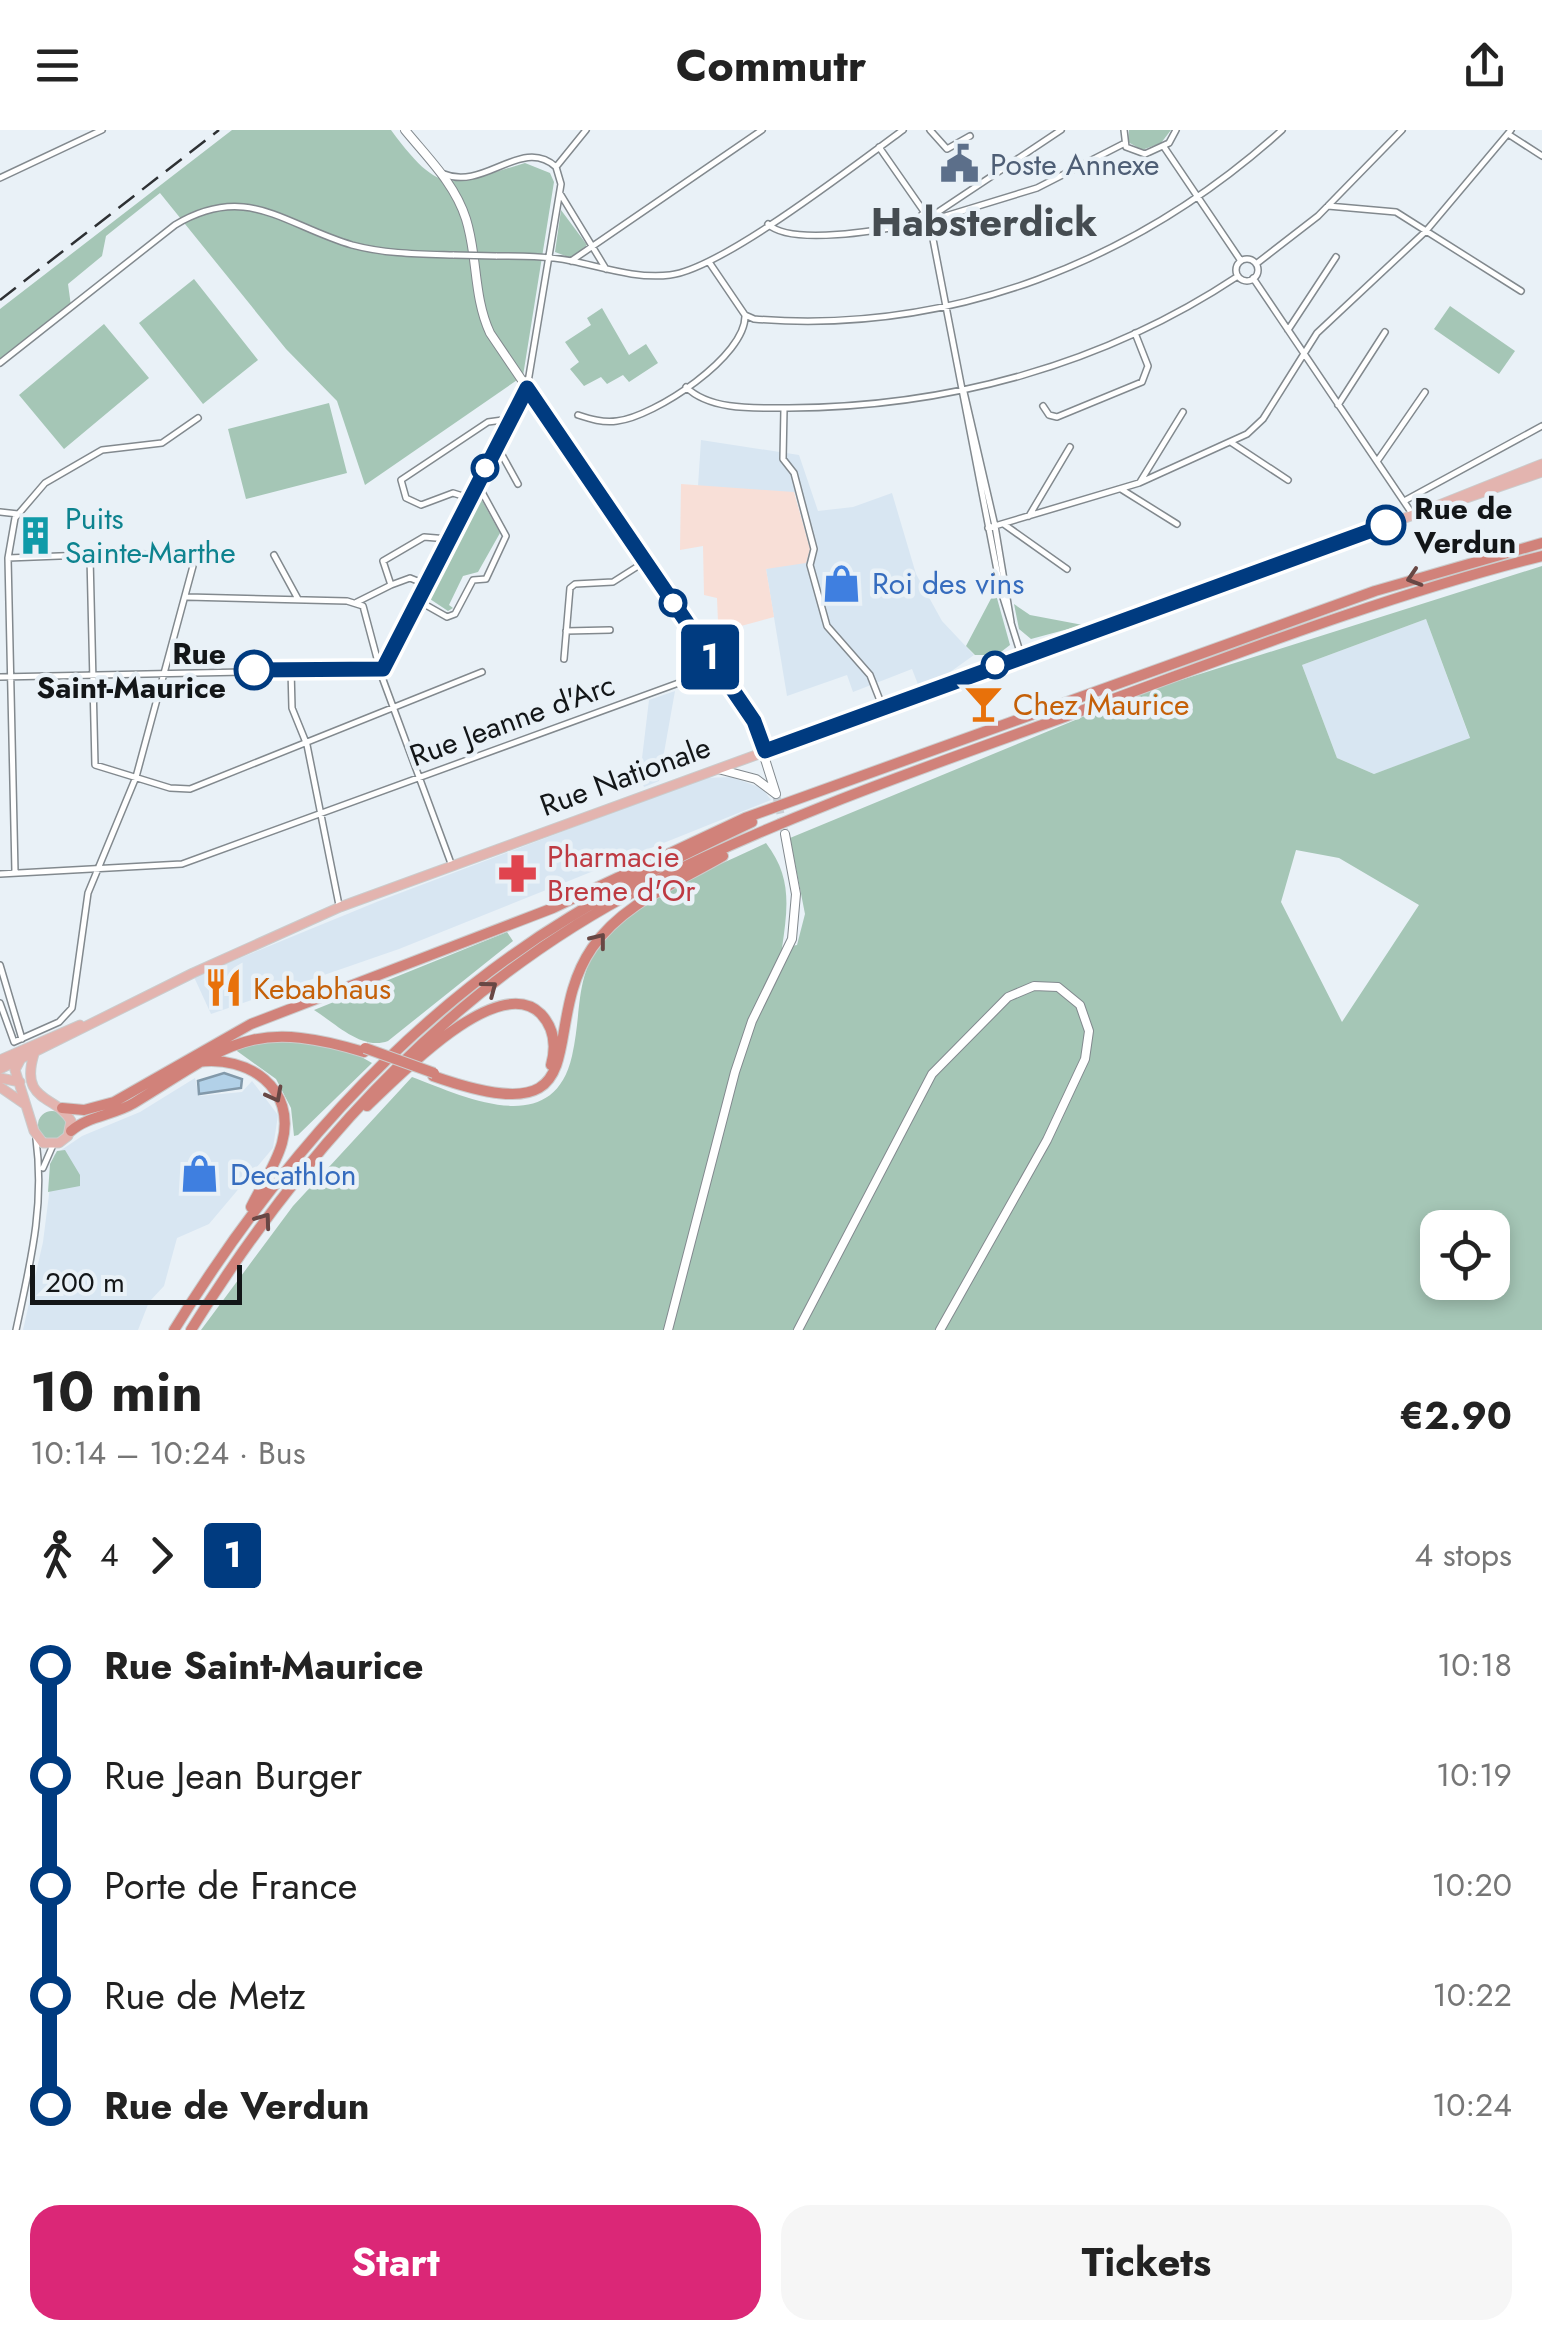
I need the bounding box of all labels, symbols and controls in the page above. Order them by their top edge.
text: Commutr [676,33,866,98]
icon: menu [30,38,85,93]
icon: share [1457,38,1512,93]
public building icon: Poste Annexe [939,143,981,185]
place label: Poste Annexe [990,143,1160,186]
district label: Habsterdick [871,193,1097,251]
unlabelled marker [472,455,498,481]
place label: Rue de Verdun [1413,487,1516,564]
place label: Puits Sainte-Marthe [65,497,236,574]
marker: Rue de Verdun [1367,506,1405,544]
building icon: Puits Sainte-Marthe [14,514,56,556]
shop icon: Roi des vins [821,562,863,604]
place label: Roi des vins [872,562,1024,605]
one-way arrow [1407,567,1424,587]
unlabelled marker [660,590,686,616]
line badge: 1 [678,624,742,690]
place label: Rue Saint-Maurice [37,632,226,709]
text: 1 [701,632,719,682]
marker: Rue Saint-Maurice [235,651,273,689]
unlabelled marker [982,652,1008,678]
street label: Rue Jeanne d'Arc [404,663,620,777]
bar icon: Chez Maurice [962,683,1004,725]
place label: Chez Maurice [1013,683,1189,726]
street label: Rue Nationale [534,725,716,827]
place label: Pharmacie Breme d'Or [547,835,696,912]
pharmacy icon: Pharmacie Breme d'Or [496,852,538,894]
one-way arrow [587,933,604,951]
restaurant icon: Kebabhaus [202,967,244,1009]
place label: Kebabhaus [253,967,391,1010]
one-way arrow [479,982,497,999]
one-way arrow [263,1084,282,1103]
shop icon: Decathlon [179,1153,221,1195]
place label: Decathlon [230,1153,357,1196]
map controls [1420,1210,1510,1300]
button: locate [1420,1210,1510,1300]
one-way arrow [253,1213,270,1231]
scale bar [30,1260,242,1304]
text: 200 m [45,1262,125,1303]
text: 10 min [30,1352,203,1432]
text: €2.90 [1399,1388,1512,1443]
text: 10:14 – 10:24 · Bus [30,1430,306,1476]
icon: walk [30,1528,85,1583]
icon: forward [134,1528,189,1583]
text: 1 [224,1530,241,1580]
text: 4 [100,1532,119,1578]
text: 4 stops [1415,1532,1512,1578]
text: Rue Saint-Maurice [104,1638,424,1693]
text: 10:18 [1437,1642,1512,1688]
text: Rue Jean Burger [104,1748,362,1803]
text: 10:19 [1436,1752,1512,1798]
text: Porte de France [104,1858,357,1913]
text: 10:20 [1431,1862,1512,1908]
text: Rue de Metz [104,1968,306,2023]
text: 10:22 [1432,1972,1512,2018]
text: Rue de Verdun [104,2078,370,2133]
text: 10:24 [1432,2082,1512,2128]
button: Start [30,2205,761,2320]
button: Tickets [781,2205,1512,2320]

